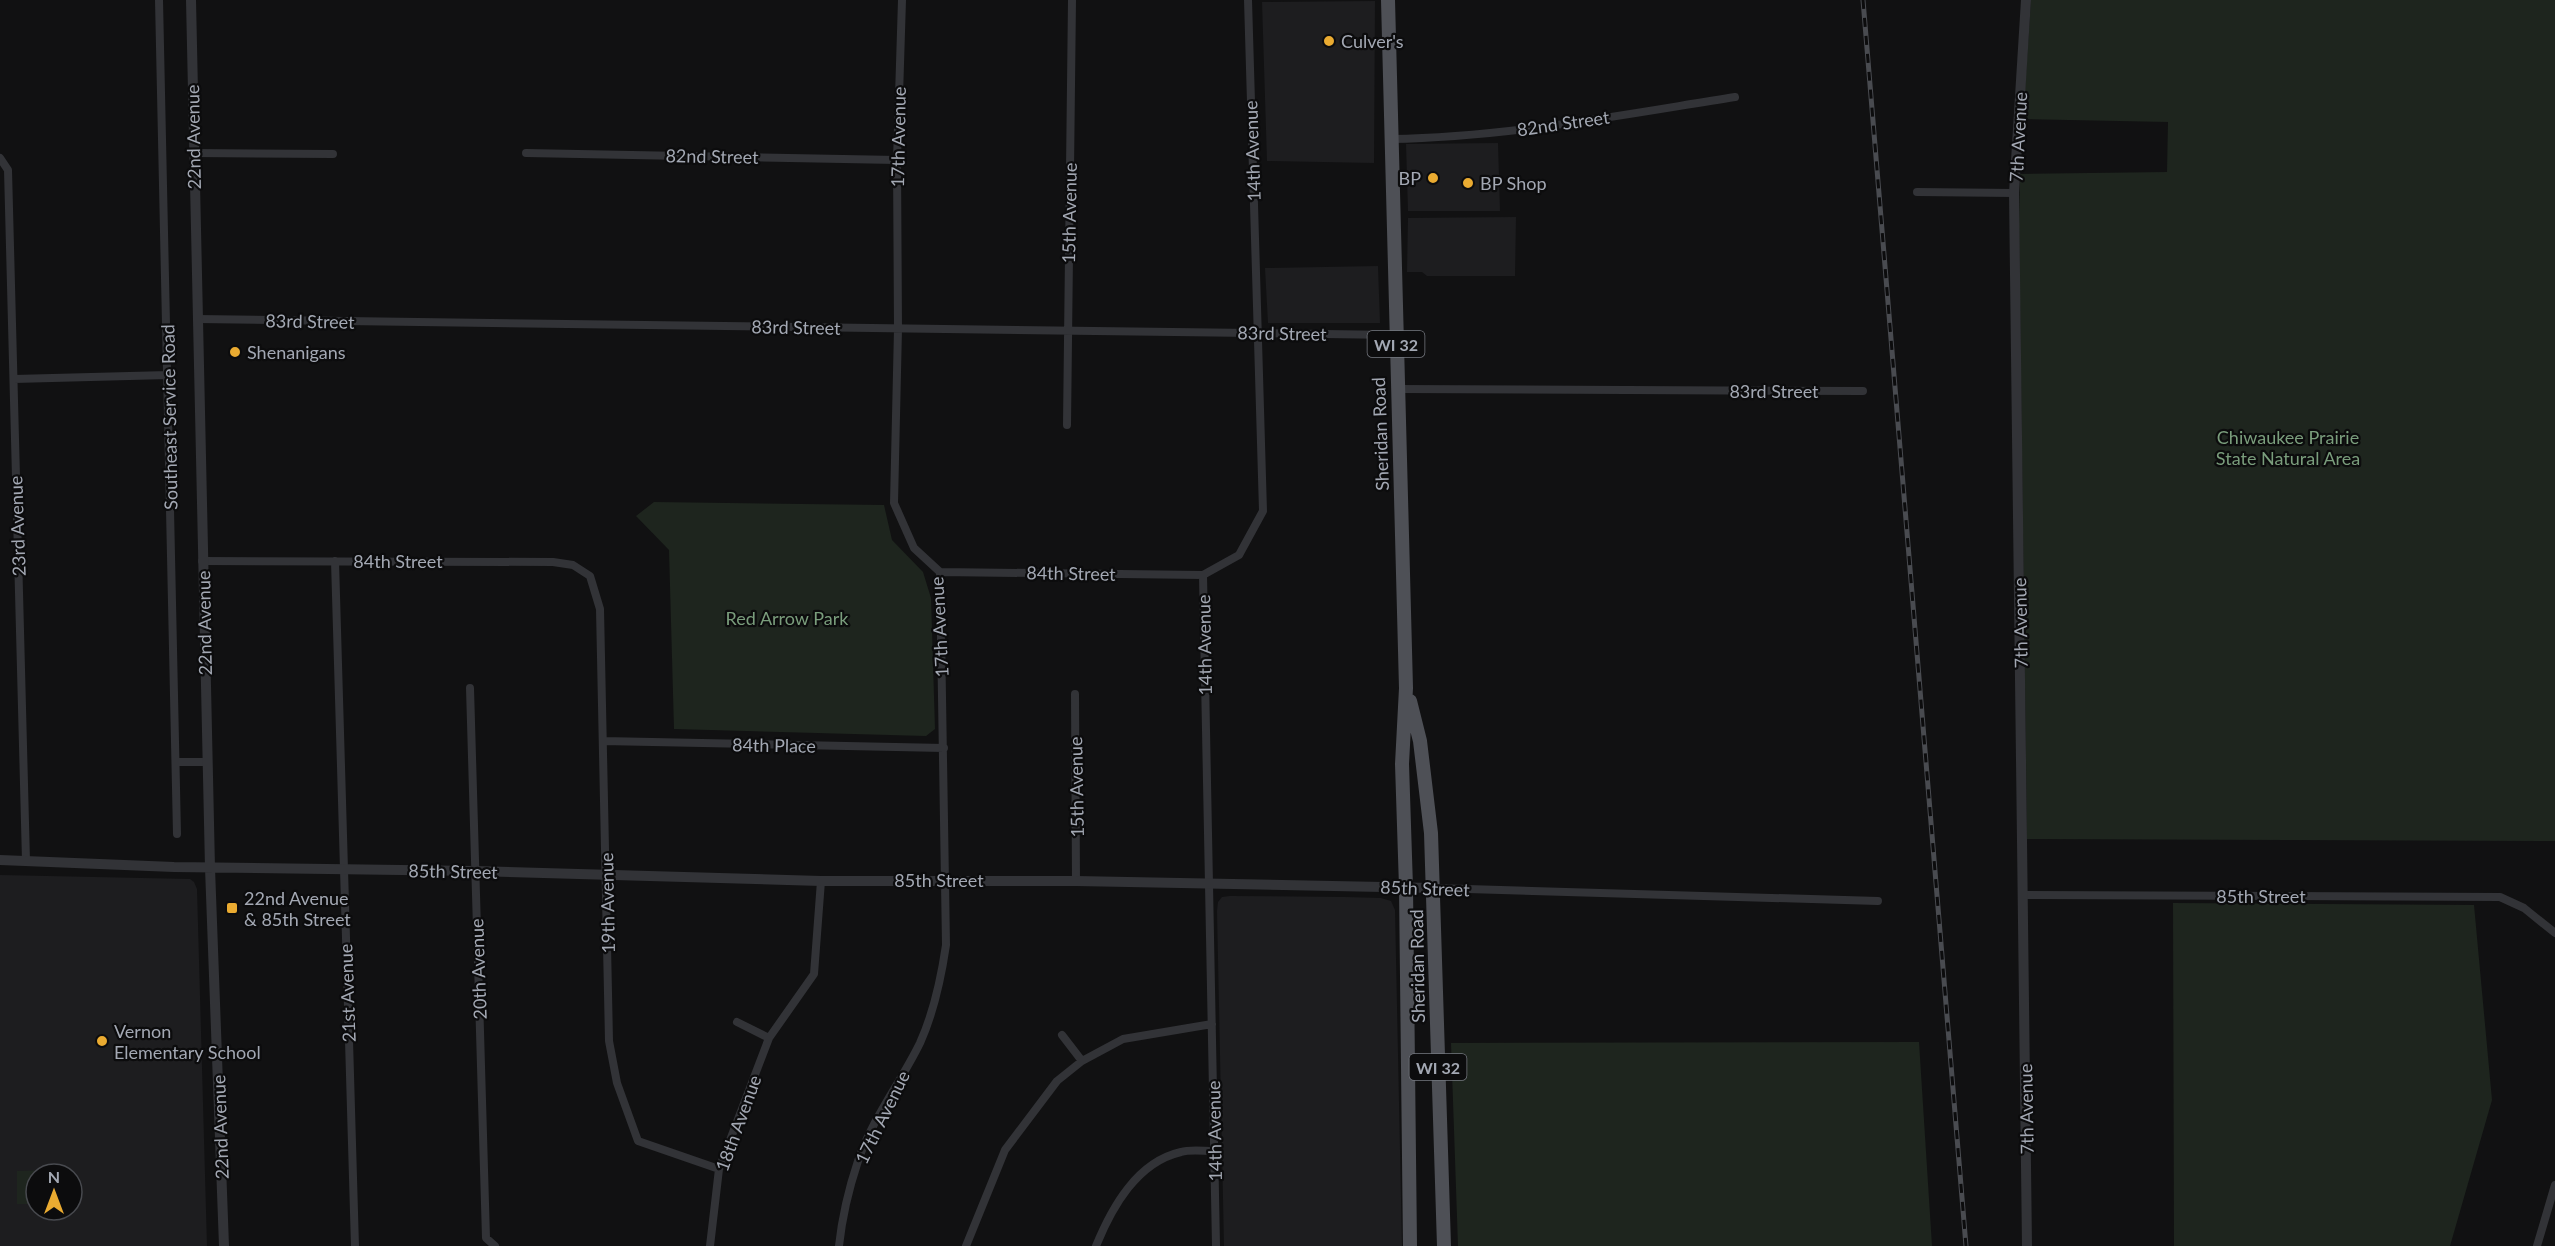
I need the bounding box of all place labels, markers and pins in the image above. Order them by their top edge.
place label: Culver's [1341,30,1404,52]
marker: Culver's [1322,34,1336,48]
place label: BP [1399,167,1421,189]
marker: BP [1426,171,1440,185]
place label: BP Shop [1480,172,1547,194]
marker: BP Shop [1461,176,1475,190]
place label: Shenanigans [247,341,346,363]
marker: Shenanigans [228,345,242,359]
place label: 22nd Avenue & 85th Street [244,887,351,930]
marker: 22nd Avenue & 85th Street [225,901,239,915]
place label: Vernon Elementary School [114,1020,261,1063]
marker: Vernon Elementary School [95,1034,109,1048]

